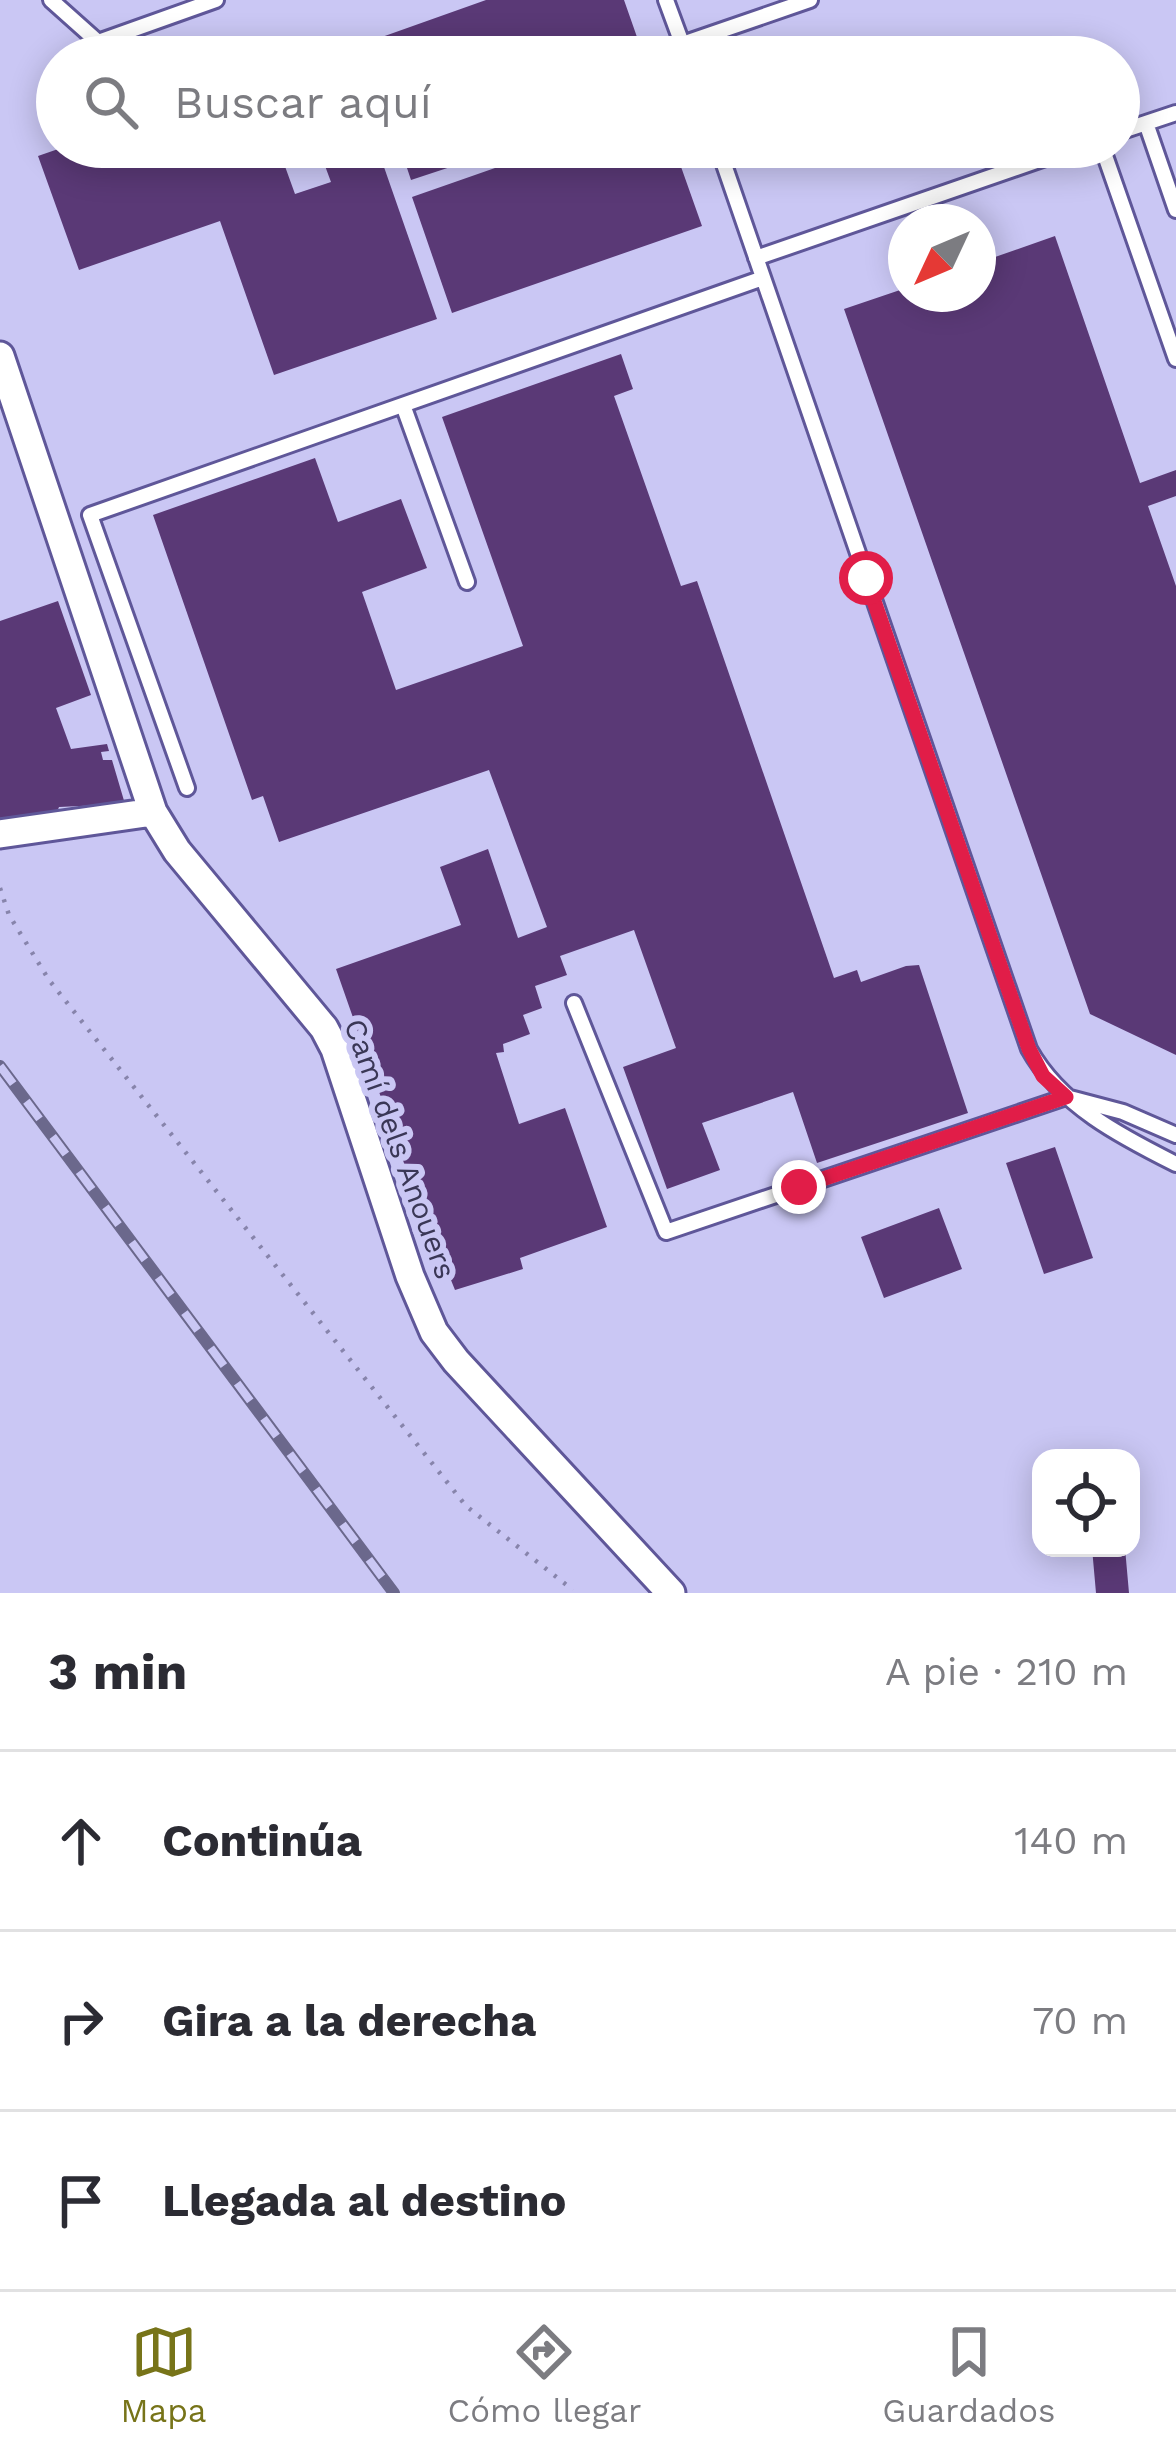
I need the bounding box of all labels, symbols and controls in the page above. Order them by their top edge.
search box [36,36,1140,168]
icon: search [78,69,144,135]
text: Buscar aquí [174,76,432,129]
north arrow [888,204,996,312]
route start [839,551,893,605]
street label: Camí dels Anouers [337,1014,464,1284]
route end [772,1160,826,1214]
map controls [1032,1449,1140,1557]
button: locate [1032,1449,1140,1557]
text: 3 min [48,1642,187,1701]
text: A pie · 210 m [885,1649,1128,1694]
icon: ahead [48,1808,114,1874]
text: Continúa [162,1814,362,1867]
text: 140 m [1014,1818,1128,1863]
icon: right [48,1988,114,2054]
text: Gira a la derecha [162,1994,536,2047]
text: 70 m [1032,1998,1128,2043]
icon: arrive [48,2168,114,2234]
text: Llegada al destino [162,2174,567,2227]
tab: Mapa [120,2319,207,2430]
tab: Cómo llegar [448,2319,641,2430]
tab: Guardados [882,2319,1055,2430]

